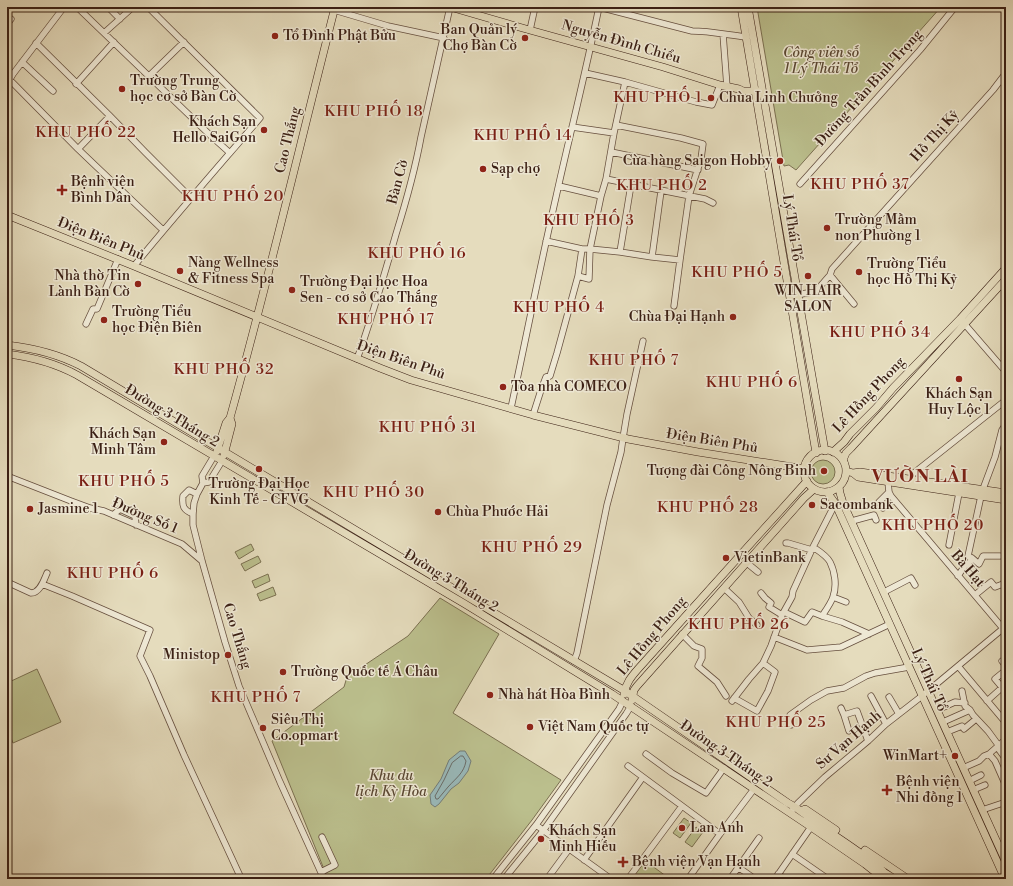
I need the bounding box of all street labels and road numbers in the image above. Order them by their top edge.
street label: Nguyễn Đình Chiểu [559,16,683,68]
street label: Đường Trần Bình Trọng [812,25,927,150]
street label: Cao Thắng [271,104,305,175]
street label: Hồ Thị Kỷ [907,106,963,166]
street label: Bàn Cờ [383,158,413,207]
street label: Lý Thái Tổ [778,193,806,263]
street label: Điện Biên Phủ [55,213,147,265]
street label: Điện Biên Phủ [354,336,448,384]
street label: Lê Hồng Phong [829,352,910,437]
street label: Đường 3 Tháng 2 [121,381,223,451]
street label: Điện Biên Phủ [665,425,759,457]
street label: Đường Số 1 [109,494,181,538]
street label: Đường 3 Tháng 2 [400,546,502,616]
street label: Bà Hạt [946,546,989,591]
street label: Lê Hồng Phong [614,592,691,679]
street label: Cao Thắng [218,601,256,672]
street label: Lý Thái Tổ [907,645,951,715]
street label: Sư Vạn Hạnh [813,706,886,773]
street label: Đường 3 Tháng 2 [676,717,776,791]

